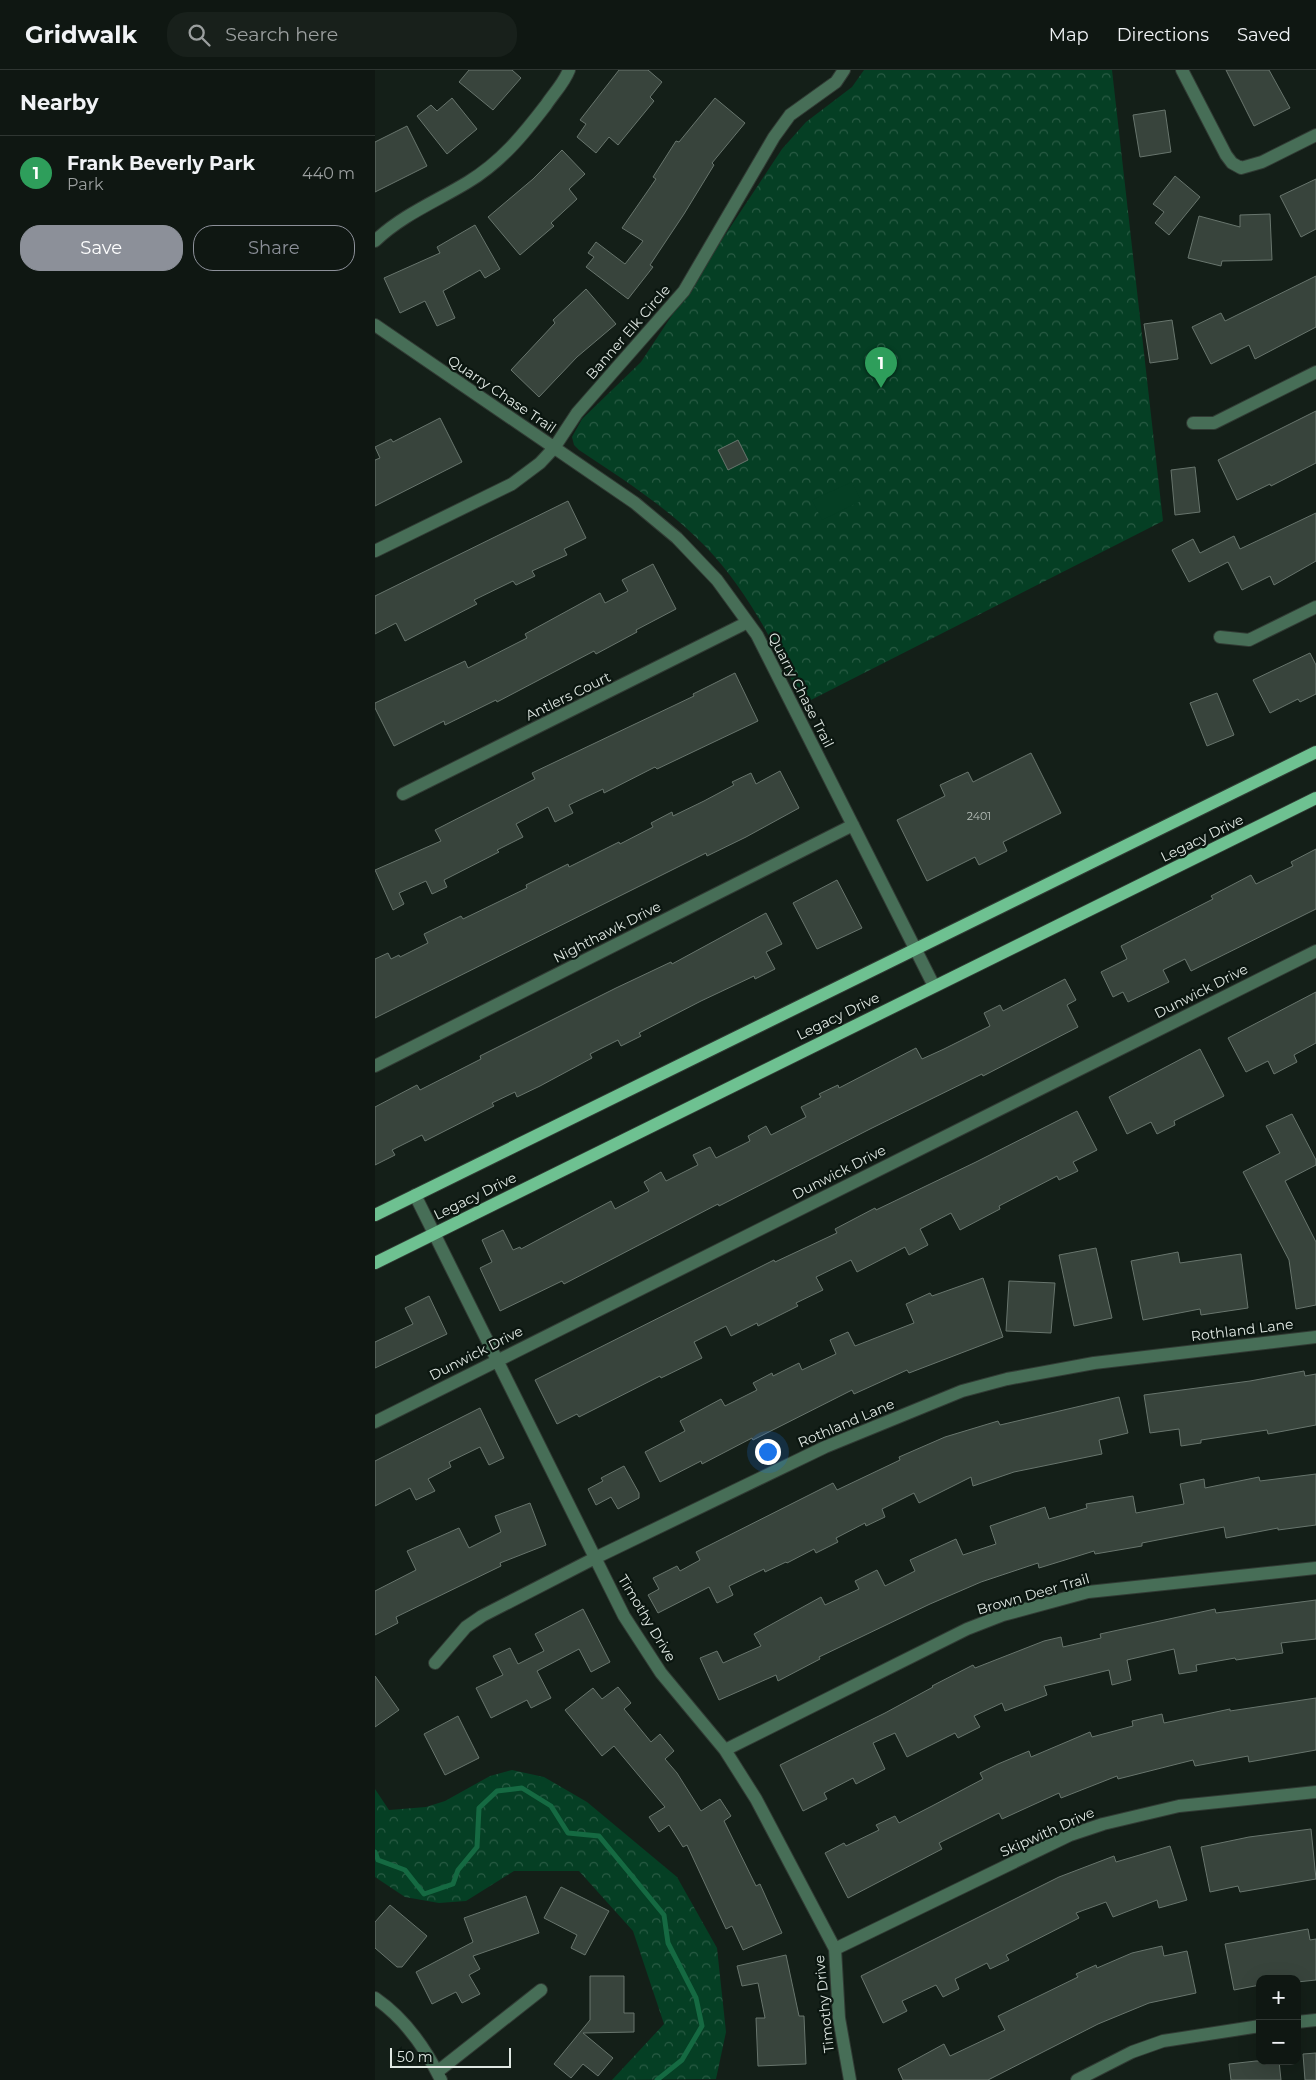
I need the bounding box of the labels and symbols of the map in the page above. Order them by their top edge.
street label: Banner Elk Circle [582,281,674,383]
pin: 1 [865,347,897,388]
street label: Quarry Chase Trail [444,351,560,437]
street label: Quarry Chase Trail [764,629,838,751]
street label: Antlers Court [522,667,614,724]
house number: 2401 [967,809,991,823]
street label: Legacy Drive [1158,810,1246,866]
street label: Nighthawk Drive [550,897,664,967]
street label: Dunwick Drive [1151,960,1251,1022]
street label: Legacy Drive [794,988,882,1044]
street label: Dunwick Drive [789,1141,889,1203]
street label: Legacy Drive [431,1168,519,1224]
street label: Rothland Lane [1190,1315,1294,1345]
street label: Dunwick Drive [426,1322,526,1384]
street label: Rothland Lane [795,1395,897,1451]
your location [755,1439,781,1465]
street label: Brown Deer Trail [975,1569,1091,1619]
street label: Timothy Drive [614,1571,680,1665]
street label: Skipwith Drive [997,1803,1097,1861]
street label: Timothy Drive [810,1954,838,2054]
scale bar [390,2045,511,2068]

